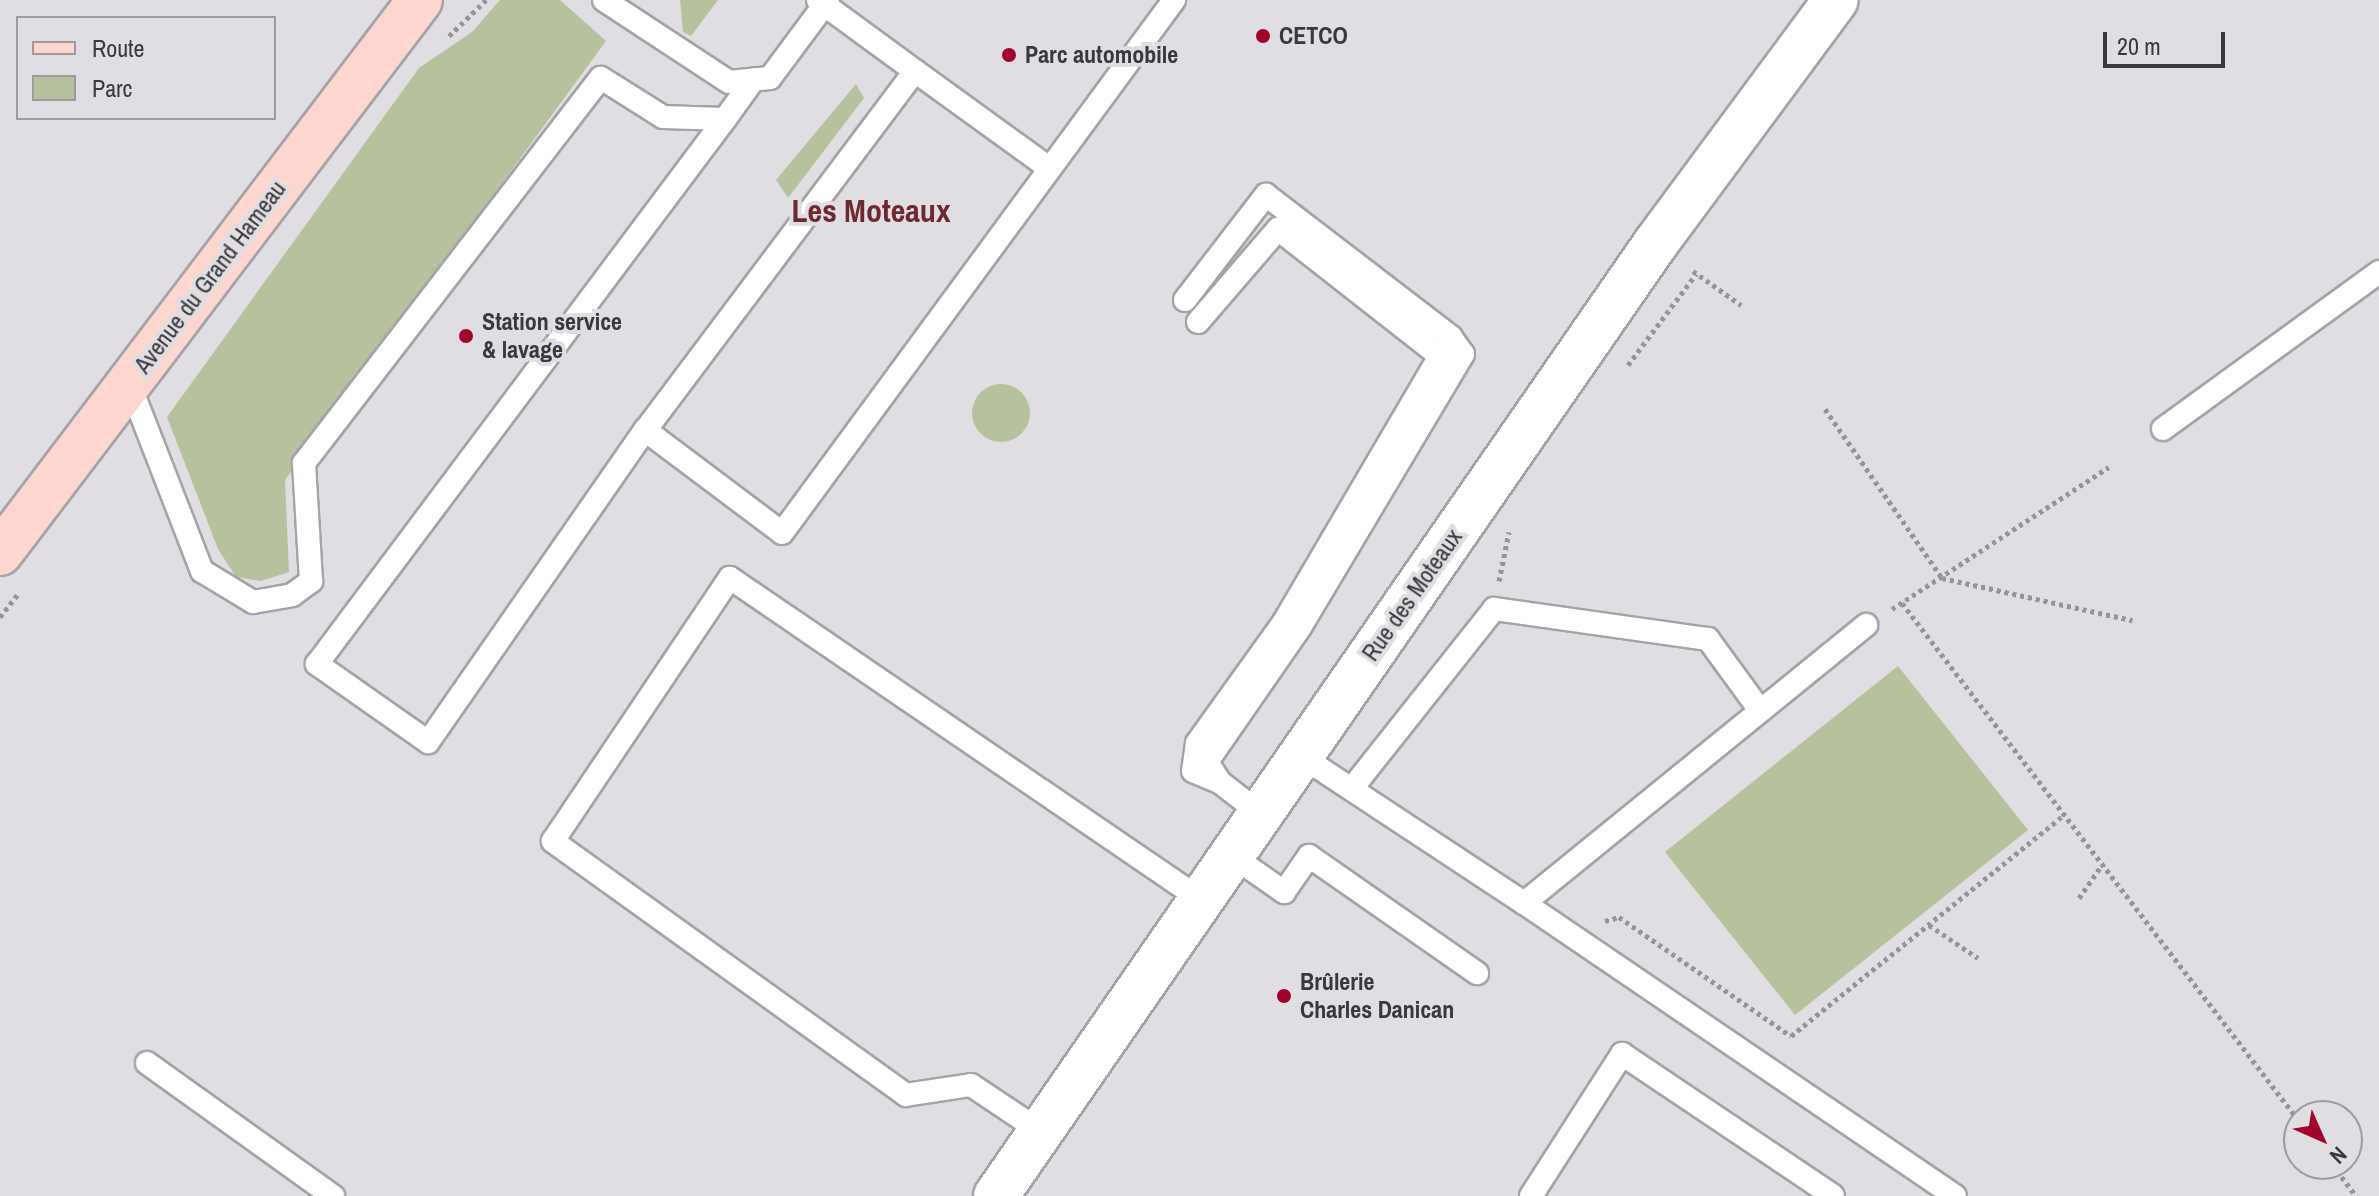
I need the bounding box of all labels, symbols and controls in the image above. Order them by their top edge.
legend [16,16,276,120]
scale bar [2107,16,2229,66]
place label: CETCO [1279,22,1348,50]
marker: CETCO [1254,27,1272,45]
text: 20 m [2117,30,2161,62]
text: Route [92,32,145,64]
place label: Parc automobile [1025,41,1178,69]
marker: Parc automobile [1000,46,1018,64]
text: Parc [92,72,132,104]
street label: Avenue du Grand Hameau [128,175,292,379]
district label: Les Moteaux [792,192,950,230]
place label: Station service & lavage [482,308,622,364]
marker: Station service & lavage [457,327,475,345]
street label: Rue des Moteaux [1356,524,1468,666]
place label: Brûlerie Charles Danican [1300,968,1454,1024]
marker: Brûlerie Charles Danican [1275,987,1293,1005]
north arrow [2283,1100,2363,1180]
text: N [2323,1140,2354,1171]

